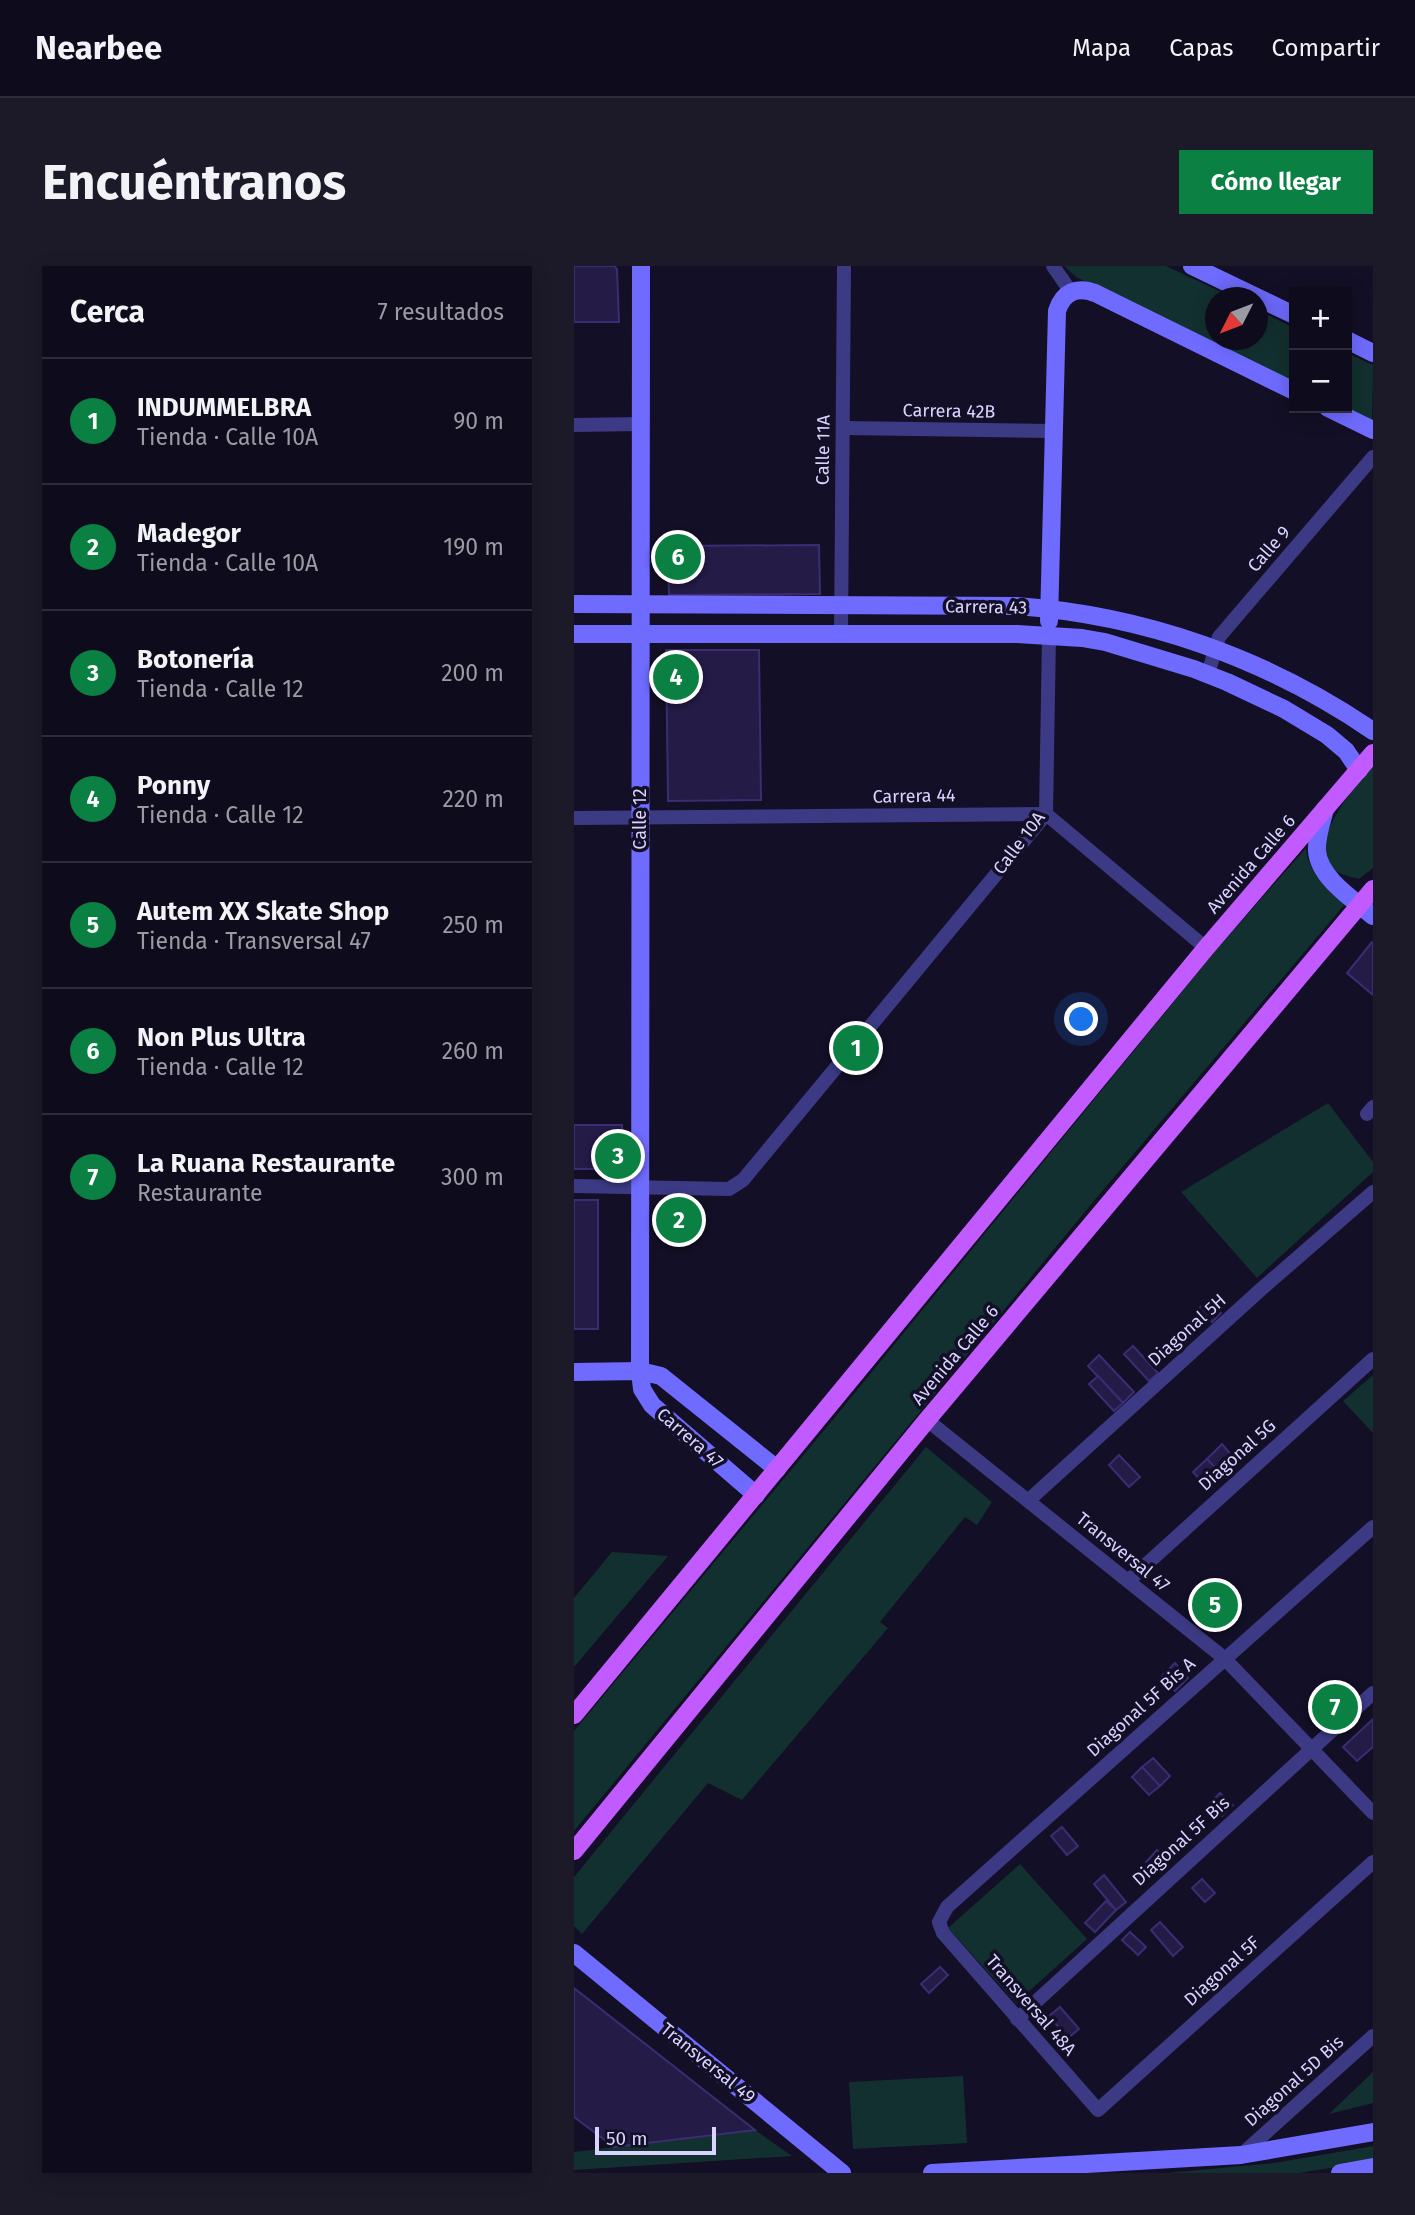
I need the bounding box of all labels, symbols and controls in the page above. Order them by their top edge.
text: Nearbee [35,28,162,68]
text: Mapa [1072,34,1131,62]
text: Capas [1169,34,1233,62]
text: Compartir [1271,34,1380,62]
button: Cómo llegar [1179,150,1373,214]
text: Encuéntranos [42,153,346,212]
north arrow [1205,287,1268,350]
map controls [1289,287,1352,413]
button: + [1289,287,1352,350]
text: Cerca [70,294,145,330]
text: 7 resultados [378,298,504,326]
button: − [1289,350,1352,413]
text: INDUMMELBRA [137,392,311,423]
street label: Carrera 42B [902,399,996,423]
text: 1 [88,407,98,435]
text: 90 m [453,407,504,435]
street label: Calle 11A [811,414,835,485]
text: Tienda · Calle 10A [137,423,318,451]
text: Madegor [137,518,241,549]
street label: Calle 9 [1243,521,1295,577]
pin: 6 [655,531,701,583]
text: 2 [87,533,99,561]
text: 190 m [443,533,504,561]
text: Tienda · Calle 10A [137,549,318,577]
street label: Carrera 43 [945,595,1027,619]
text: Botonería [137,644,254,675]
pin: 4 [653,651,699,703]
text: 3 [87,659,99,687]
text: 200 m [441,659,504,687]
text: Tienda · Calle 12 [137,675,304,703]
text: Ponny [137,770,210,801]
street label: Carrera 44 [872,784,956,808]
text: 4 [87,785,100,813]
text: 220 m [443,785,504,813]
street label: Calle 12 [629,788,651,850]
text: Tienda · Calle 12 [137,801,304,829]
street label: Calle 10A [988,807,1050,879]
street label: Avenida Calle 6 [1202,810,1300,918]
text: Autem XX Skate Shop [137,896,389,927]
text: 5 [87,911,99,939]
text: 250 m [442,911,504,939]
text: Tienda · Transversal 47 [137,927,371,955]
your location [1064,1002,1098,1036]
text: Non Plus Ultra [137,1022,306,1053]
pin: 1 [833,1022,879,1074]
text: 6 [87,1037,99,1065]
text: 260 m [442,1037,504,1065]
text: Tienda · Calle 12 [137,1053,304,1081]
pin: 3 [595,1130,641,1182]
text: La Ruana Restaurante [137,1148,395,1179]
text: 7 [88,1163,98,1191]
text: 300 m [441,1163,504,1191]
text: Restaurante [137,1179,262,1207]
pin: 2 [656,1194,702,1246]
street label: Diagonal 5H [1143,1289,1231,1371]
street label: Avenida Calle 6 [907,1300,1003,1410]
street label: Carrera 47 [652,1403,728,1473]
street label: Diagonal 5G [1194,1415,1280,1495]
street label: Transversal 47 [1072,1508,1174,1596]
pin: 5 [1192,1579,1238,1631]
street label: Diagonal 5F Bis A [1082,1652,1200,1761]
pin: 7 [1312,1681,1358,1733]
street label: Diagonal 5F Bis [1128,1792,1234,1890]
street label: Diagonal 5F [1180,1931,1264,2011]
street label: Transversal 48A [981,1950,1081,2060]
street label: Transversal 49 [656,2018,760,2108]
street label: Diagonal 5D Bis [1240,2031,1348,2131]
scale bar [595,2124,716,2156]
text: 50 m [606,2127,647,2150]

